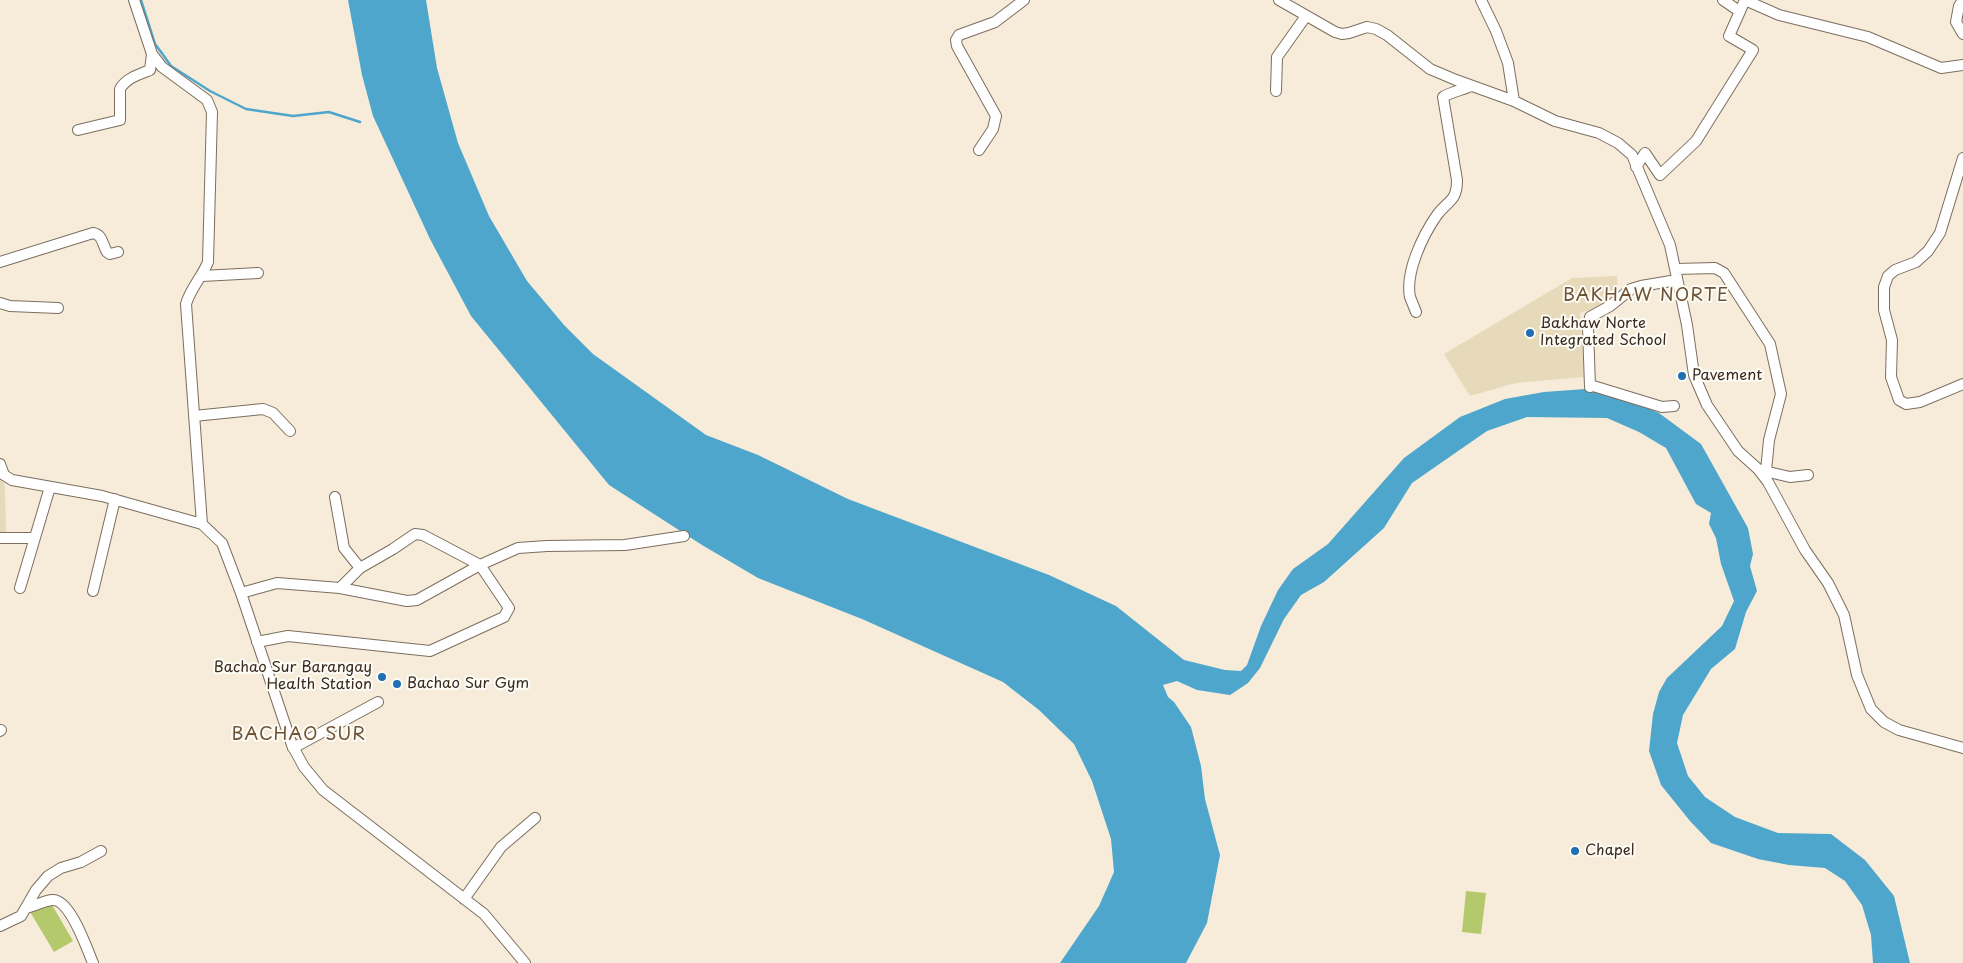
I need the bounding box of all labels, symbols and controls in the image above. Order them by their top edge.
district label: BAKHAW NORTE [1561,285,1731,307]
place label: Bakhaw Norte Integrated School [1540,315,1666,350]
marker: Bakhaw Norte Integrated School [1524,327,1536,339]
place label: Pavement [1692,367,1762,385]
marker: Pavement [1676,370,1688,382]
place label: Bachao Sur Barangay Health Station [214,659,372,694]
marker: Bachao Sur Barangay Health Station [376,671,388,683]
place label: Bachao Sur Gym [407,675,529,693]
marker: Bachao Sur Gym [391,678,403,690]
district label: BACHAO SUR [230,724,368,746]
place label: Chapel [1585,842,1635,860]
marker: Chapel [1569,845,1581,857]

